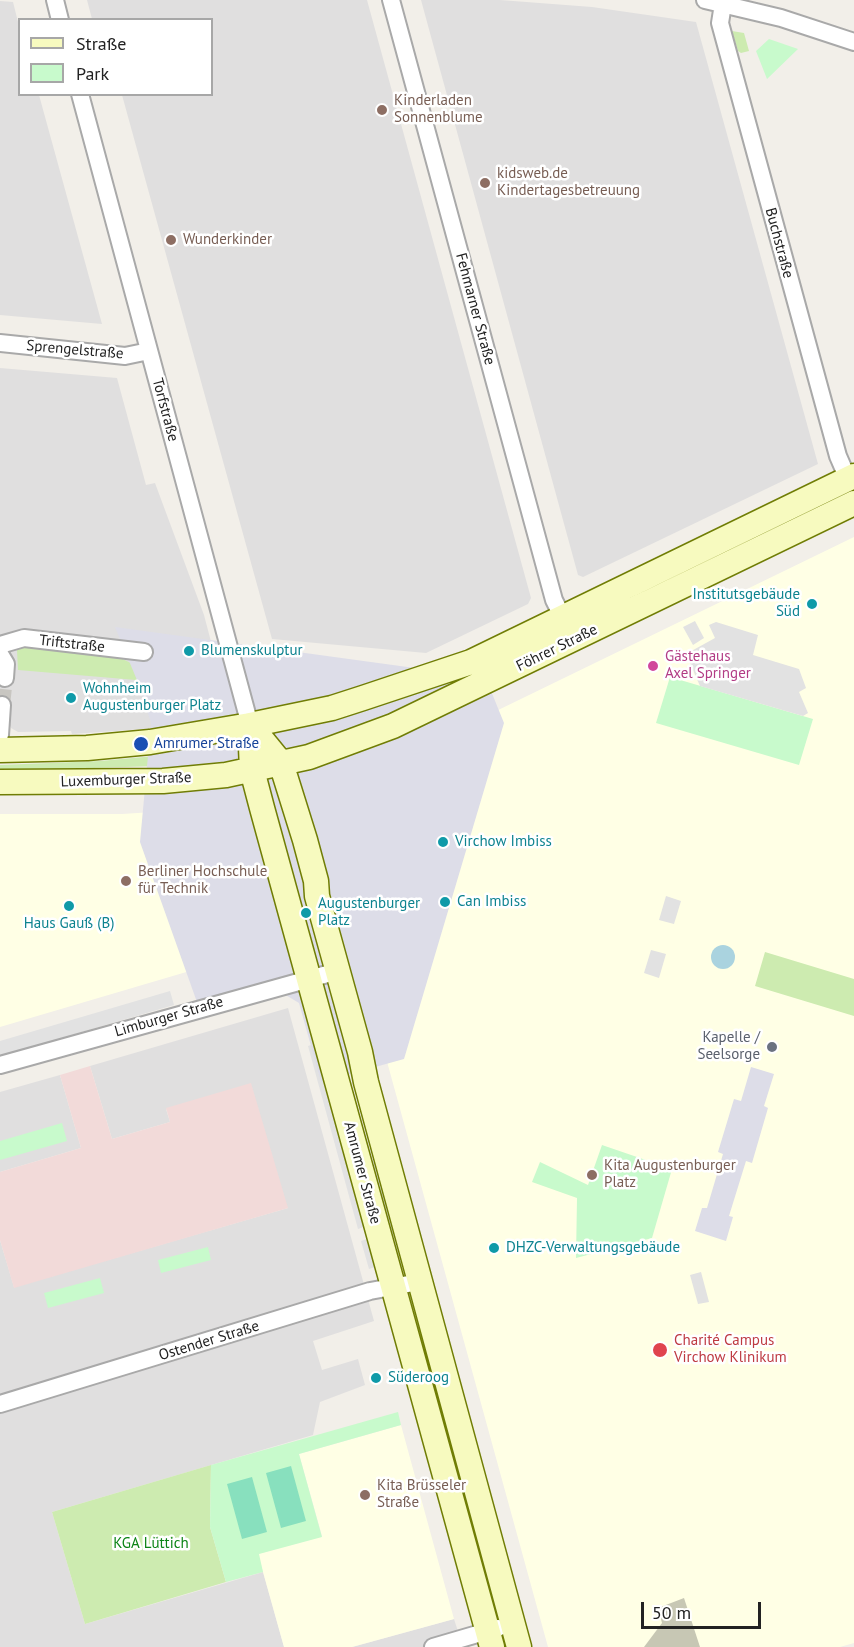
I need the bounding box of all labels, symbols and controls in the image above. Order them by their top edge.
legend [18,18,213,96]
text: Straße [76,32,127,55]
text: Park [76,62,109,85]
place label: Kinderladen Sonnenblume [394,92,483,127]
marker: Kinderladen Sonnenblume [375,103,389,117]
place label: kidsweb.de Kindertagesbetreuung [497,165,640,200]
marker: kidsweb.de Kindertagesbetreuung [478,176,492,190]
street label: Buchstraße [761,206,797,280]
place label: Wunderkinder [183,231,272,249]
marker: Wunderkinder [164,233,178,247]
street label: Fehmarner Straße [451,251,499,367]
street label: Sprengelstraße [26,337,124,363]
street label: Torfstraße [148,376,182,444]
place label: Institutsgebäude Süd [692,586,800,621]
marker: Institutsgebäude Süd [805,597,819,611]
street label: Föhrer Straße [514,621,600,675]
street label: Triftstraße [38,632,106,656]
place label: Blumenskulptur [201,642,303,660]
marker: Blumenskulptur [182,644,196,658]
place label: Gästehaus Axel Springer [665,648,751,683]
marker: Gästehaus Axel Springer [646,659,660,673]
place label: Wohnheim Augustenburger Platz [83,680,221,715]
marker: Wohnheim Augustenburger Platz [64,691,78,705]
marker: Amrumer Straße [132,735,150,753]
place label: Amrumer Straße [154,735,259,753]
street label: Luxemburger Straße [60,769,192,791]
place label: Virchow Imbiss [455,833,552,851]
marker: Virchow Imbiss [436,835,450,849]
place label: Berliner Hochschule für Technik [138,863,267,898]
marker: Berliner Hochschule für Technik [119,874,133,888]
place label: Can Imbiss [457,893,526,911]
place label: Augustenburger Platz [318,895,420,930]
marker: Can Imbiss [438,895,452,909]
marker: Haus Gauß (B) [62,899,76,913]
marker: Augustenburger Platz [299,906,313,920]
place label: Haus Gauß (B) [24,915,114,933]
street label: Limburger Straße [113,993,225,1041]
place label: Kapelle / Seelsorge [697,1029,760,1064]
marker: Kapelle / Seelsorge [765,1040,779,1054]
street label: Amrumer Straße [340,1120,384,1226]
place label: Kita Augustenburger Platz [604,1157,736,1192]
marker: Kita Augustenburger Platz [585,1168,599,1182]
place label: DHZC-Verwaltungsgebäude [506,1239,680,1257]
marker: DHZC-Verwaltungsgebäude [487,1241,501,1255]
street label: Ostender Straße [157,1317,261,1365]
place label: Charité Campus Virchow Klinikum [674,1332,787,1367]
marker: Charité Campus Virchow Klinikum [651,1341,669,1359]
place label: Süderoog [388,1369,449,1387]
marker: Süderoog [369,1371,383,1385]
place label: Kita Brüsseler Straße [377,1477,466,1512]
marker: Kita Brüsseler Straße [358,1488,372,1502]
park label: KGA Lüttich [113,1535,189,1553]
scale bar [644,1590,764,1628]
text: 50 m [652,1601,691,1624]

